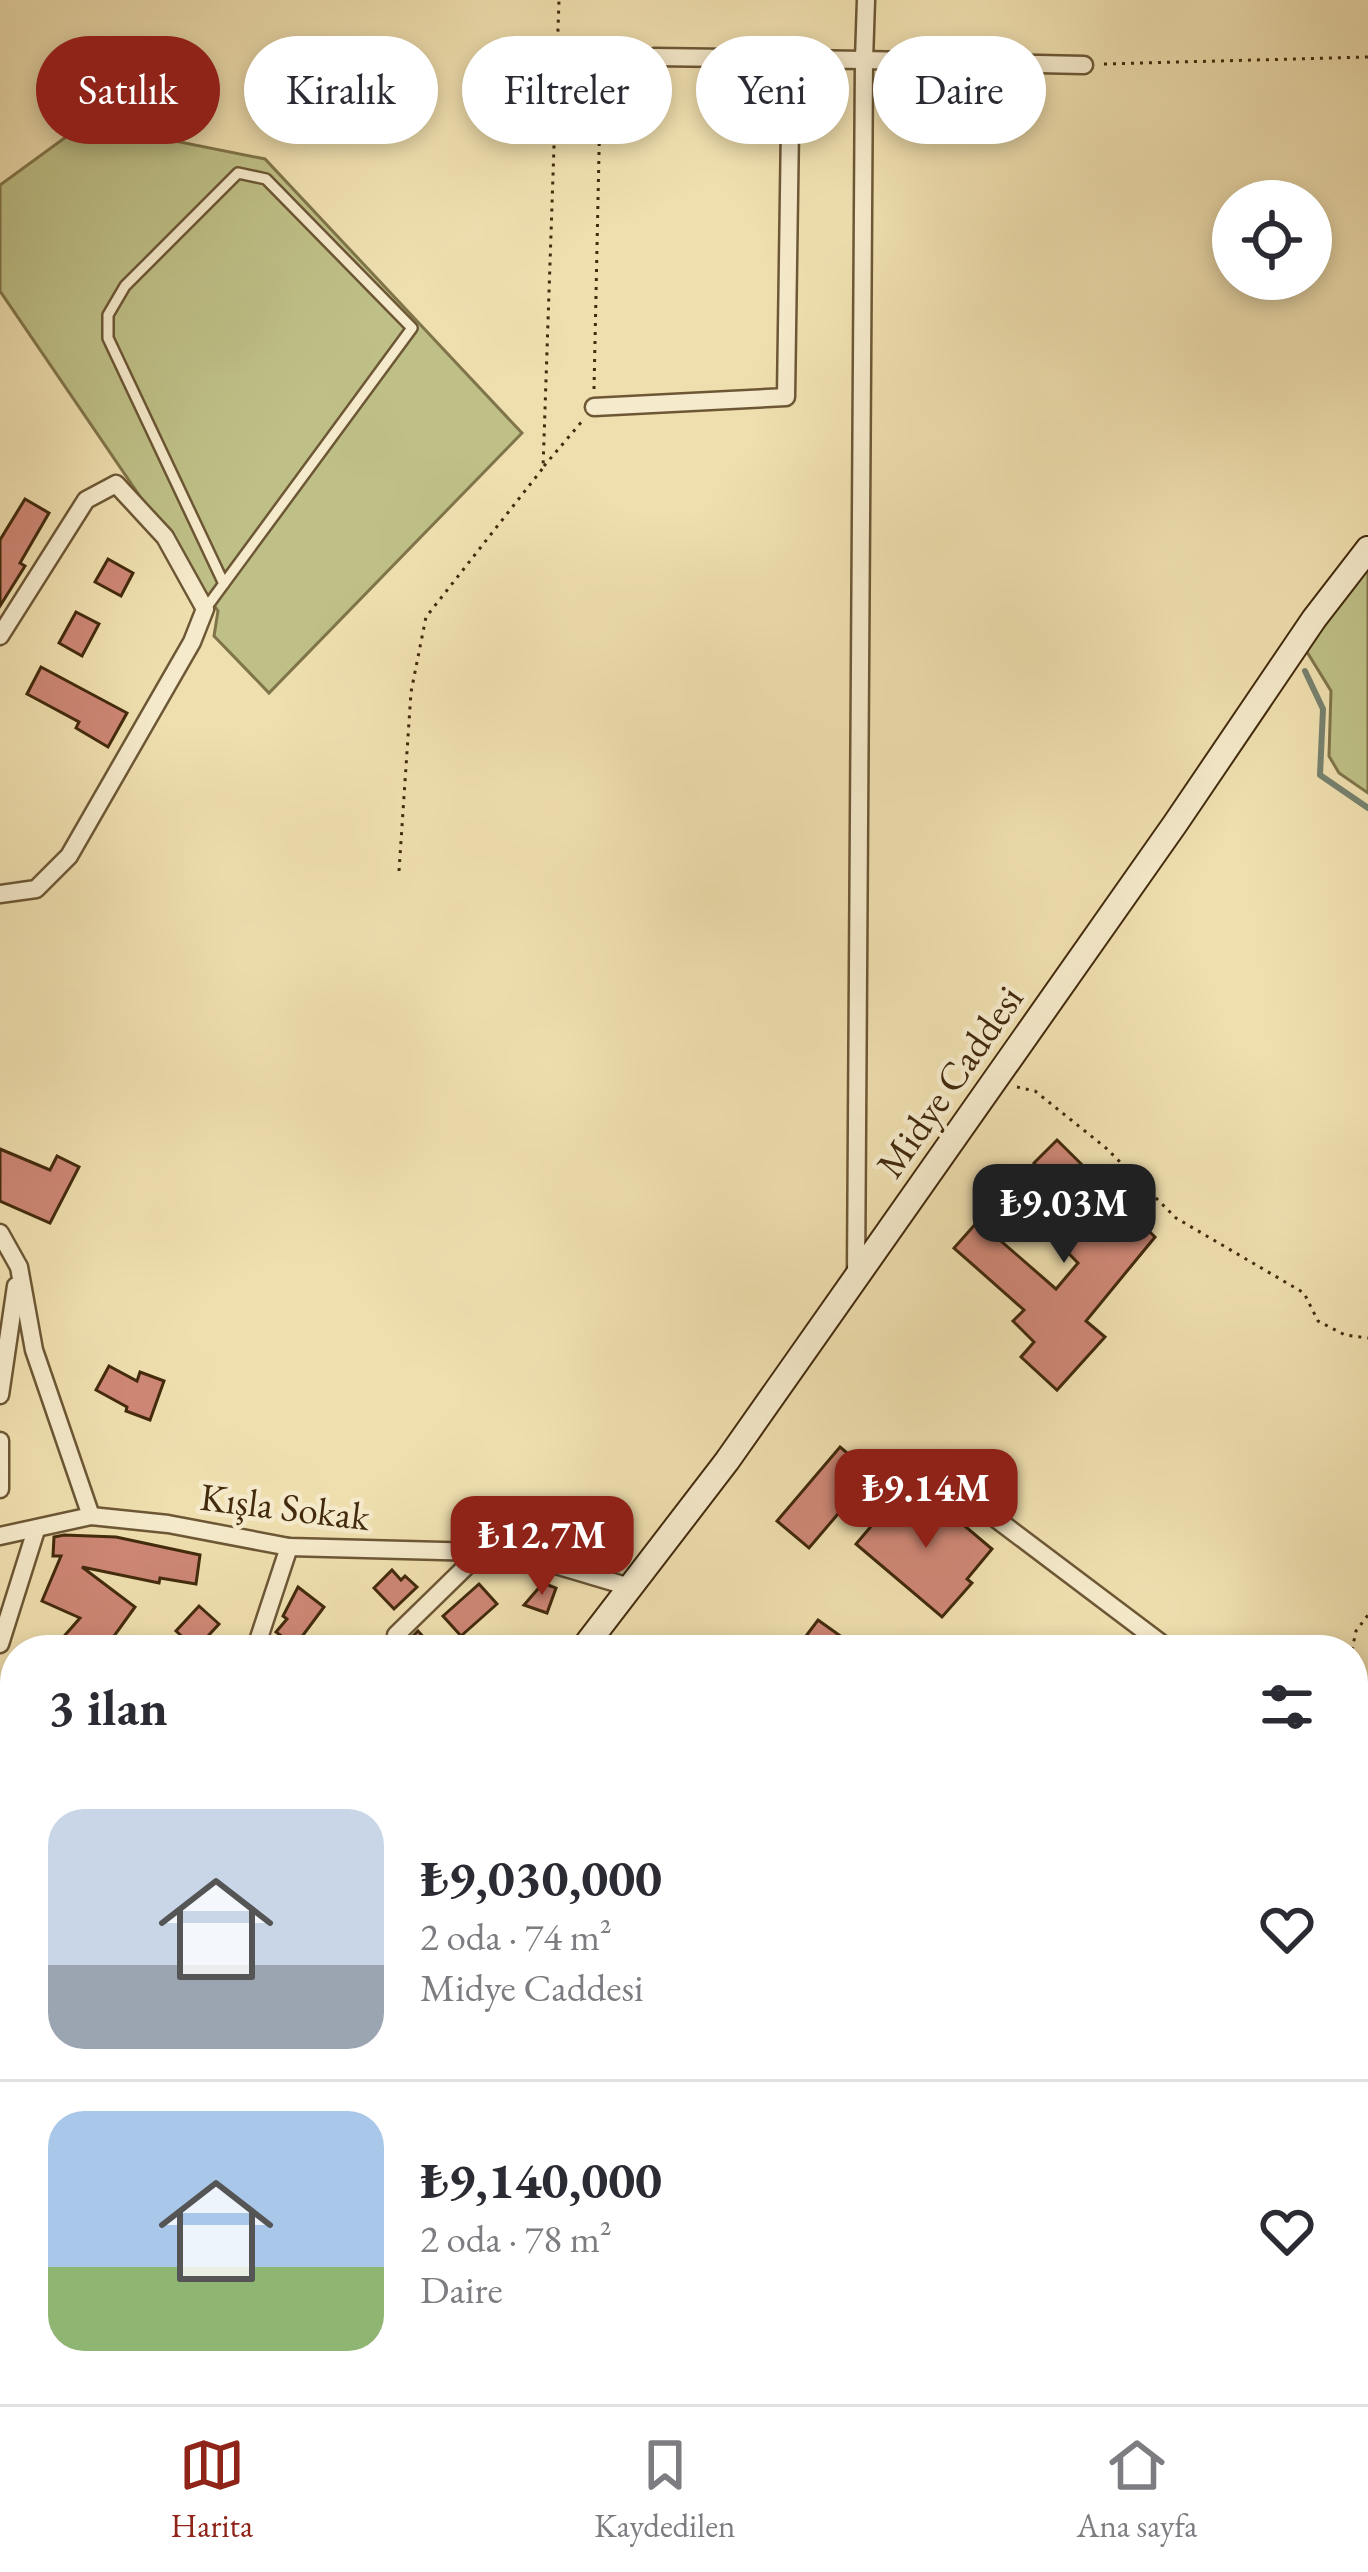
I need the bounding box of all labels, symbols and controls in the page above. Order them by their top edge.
chip: Satılık [36,36,220,144]
chip: Kiralık [244,36,438,144]
chip: Filtreler [462,36,672,144]
chip: Yeni [696,36,849,144]
chip: Daire [873,36,1046,144]
map controls [1212,180,1332,300]
button: locate [1212,180,1332,300]
street label: Midye Caddesi [864,975,1034,1188]
pin: ₺9.03M [966,1164,1162,1266]
text: ₺9.03M [1000,1177,1128,1228]
pin: ₺9.14M [828,1449,1024,1551]
text: ₺9.14M [862,1462,990,1513]
street label: Kışla Sokak [197,1471,373,1542]
pin: ₺12.7M [444,1496,640,1598]
text: ₺12.7M [478,1509,606,1560]
text: 3 ilan [48,1674,168,1740]
icon: filters [1254,1674,1320,1740]
text: ₺9,030,000 [420,1845,662,1911]
icon: home [144,1857,288,2001]
icon: heart [1254,1896,1320,1962]
text: 2 oda · 74 m² [420,1911,612,1962]
text: Midye Caddesi [420,1962,644,2013]
text: ₺9,140,000 [420,2147,662,2213]
icon: home [144,2159,288,2303]
icon: heart [1254,2198,1320,2264]
text: 2 oda · 78 m² [420,2213,612,2264]
text: Daire [420,2264,503,2315]
tab: Harita [171,2432,253,2547]
tab: Kaydedilen [594,2432,735,2547]
tab: Ana sayfa [1077,2432,1197,2547]

